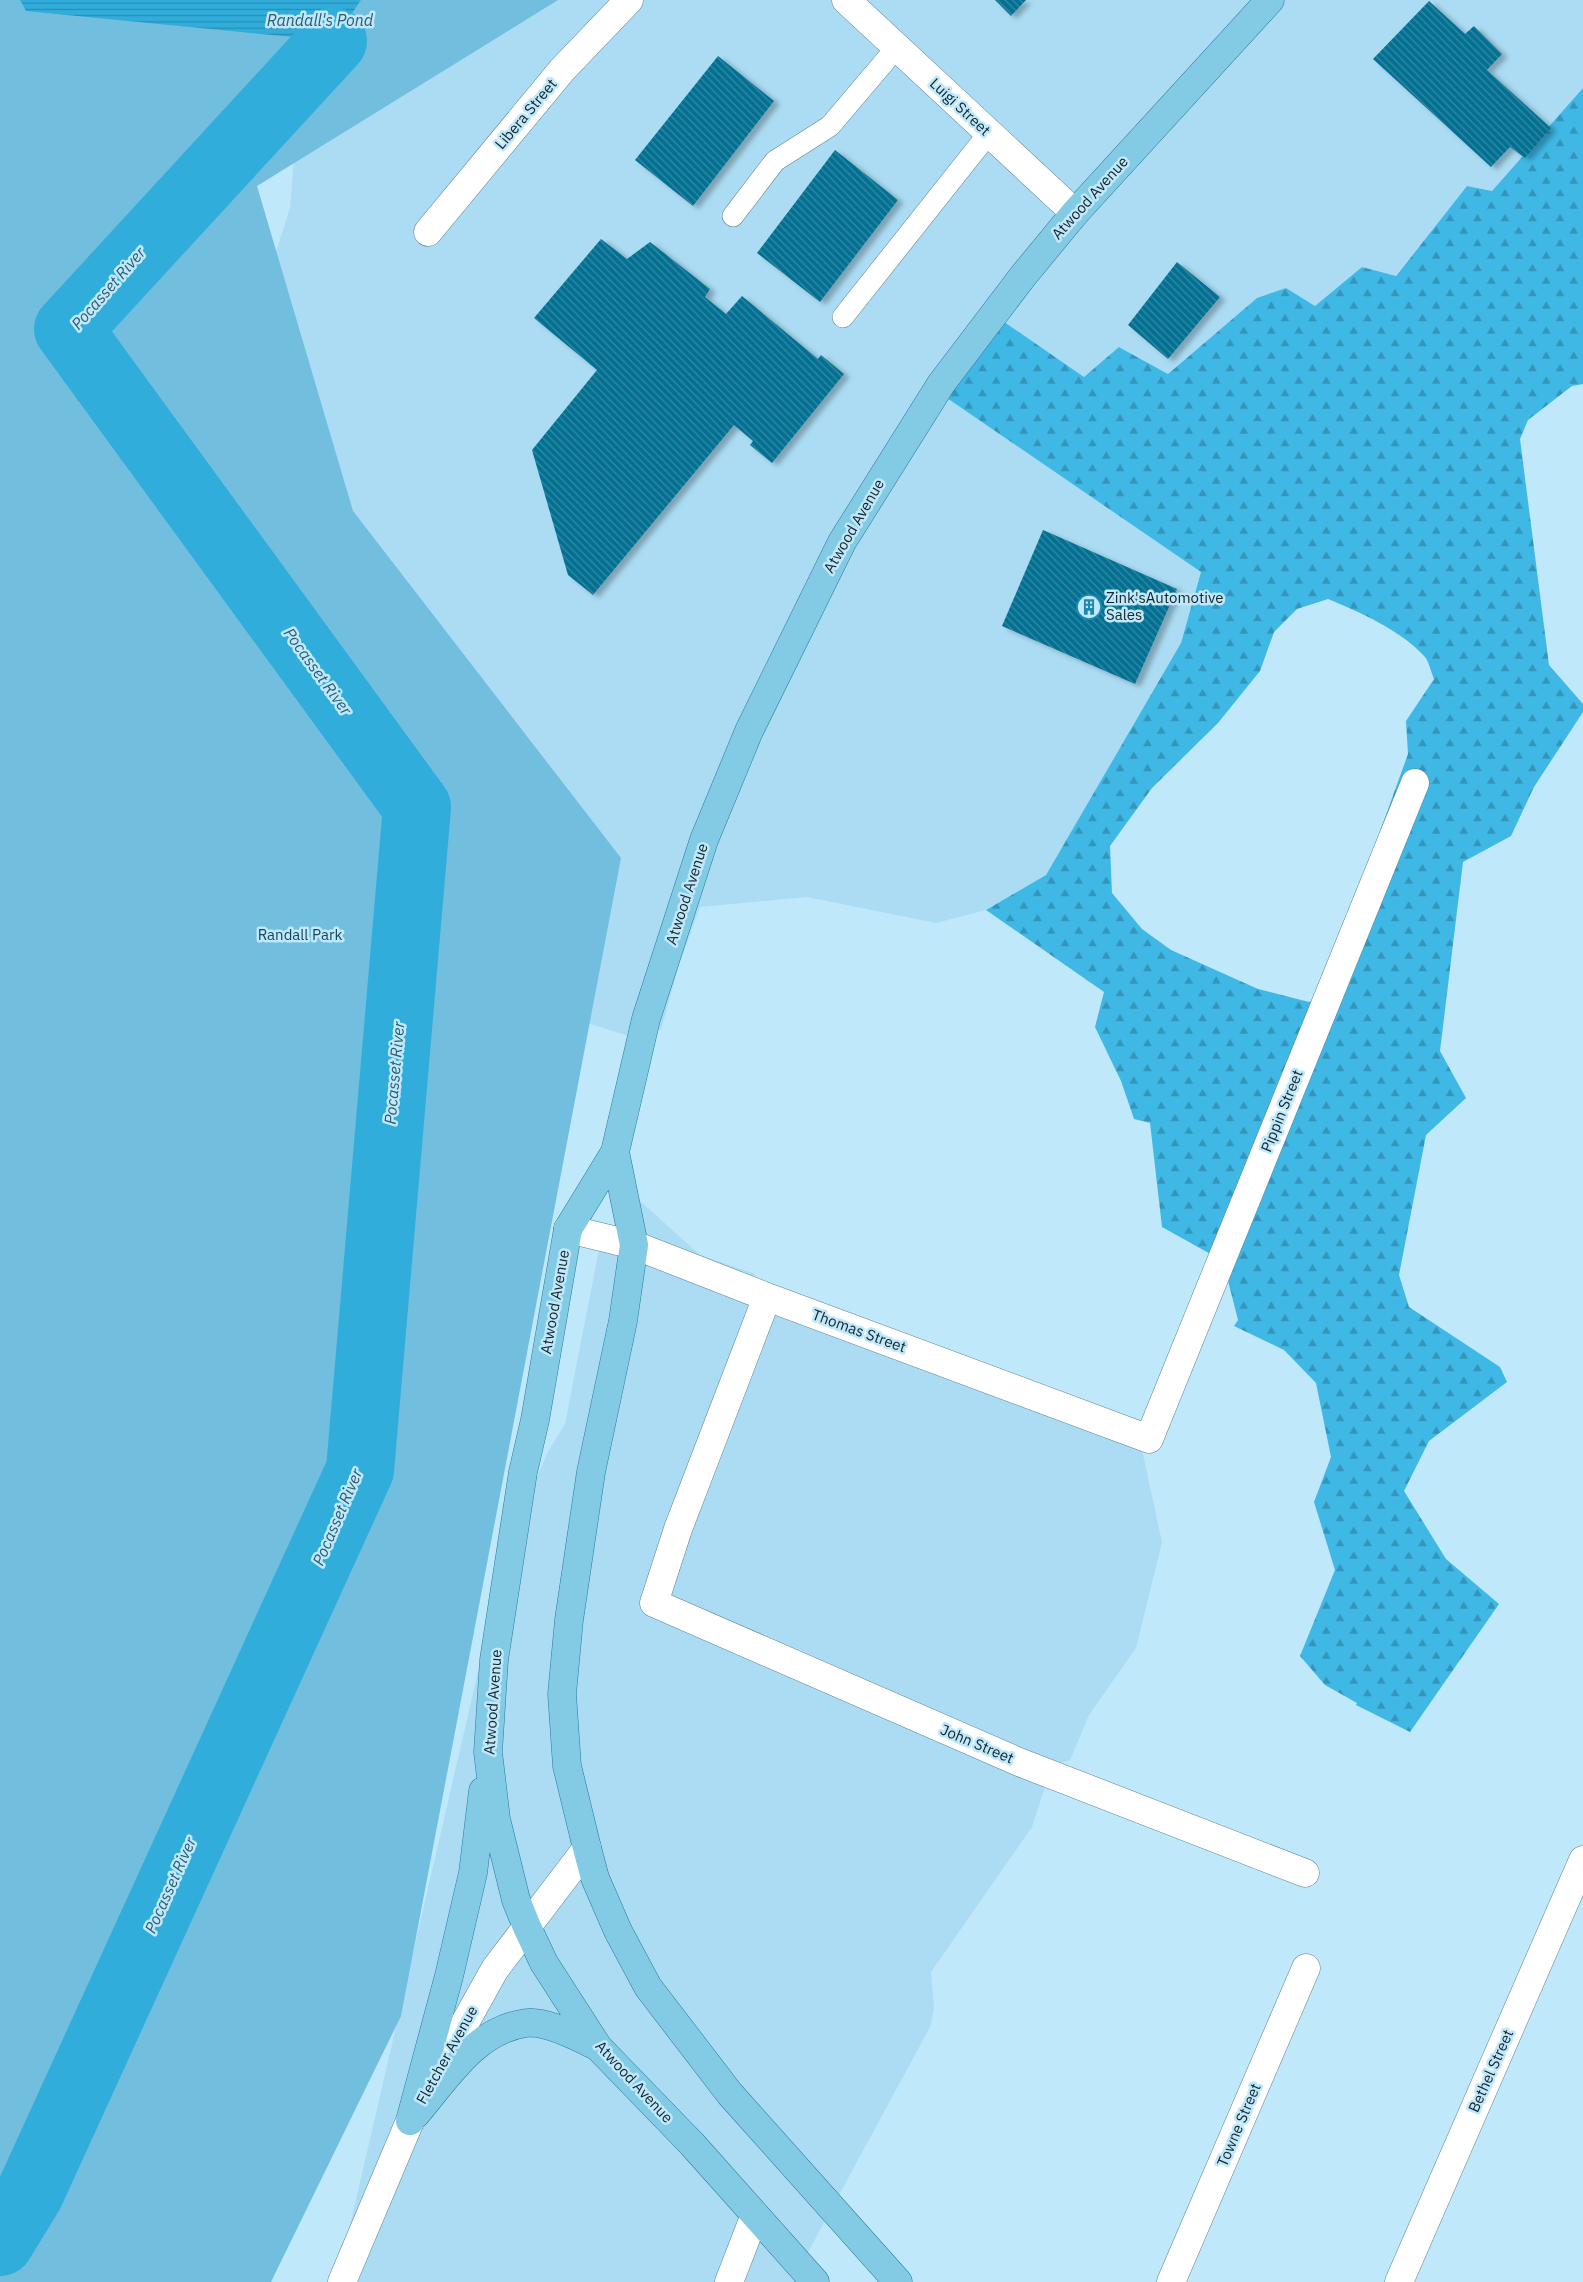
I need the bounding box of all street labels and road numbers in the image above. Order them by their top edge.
street label: Luigi Street [926,74,995,139]
street label: Libera Street [491,75,561,153]
street label: Atwood Avenue [1047,152,1132,243]
street label: Atwood Avenue [819,475,888,576]
street label: Atwood Avenue [661,841,712,947]
street label: Pippin Street [1256,1067,1307,1155]
street label: Atwood Avenue [536,1248,573,1355]
street label: Thomas Street [810,1305,909,1356]
street label: Atwood Avenue [479,1649,506,1755]
street label: John Street [938,1720,1017,1767]
street label: Fletcher Avenue [412,2002,481,2107]
street label: Bethel Street [1464,2026,1517,2115]
street label: Atwood Avenue [591,2037,677,2127]
street label: Towne Street [1212,2080,1265,2169]

